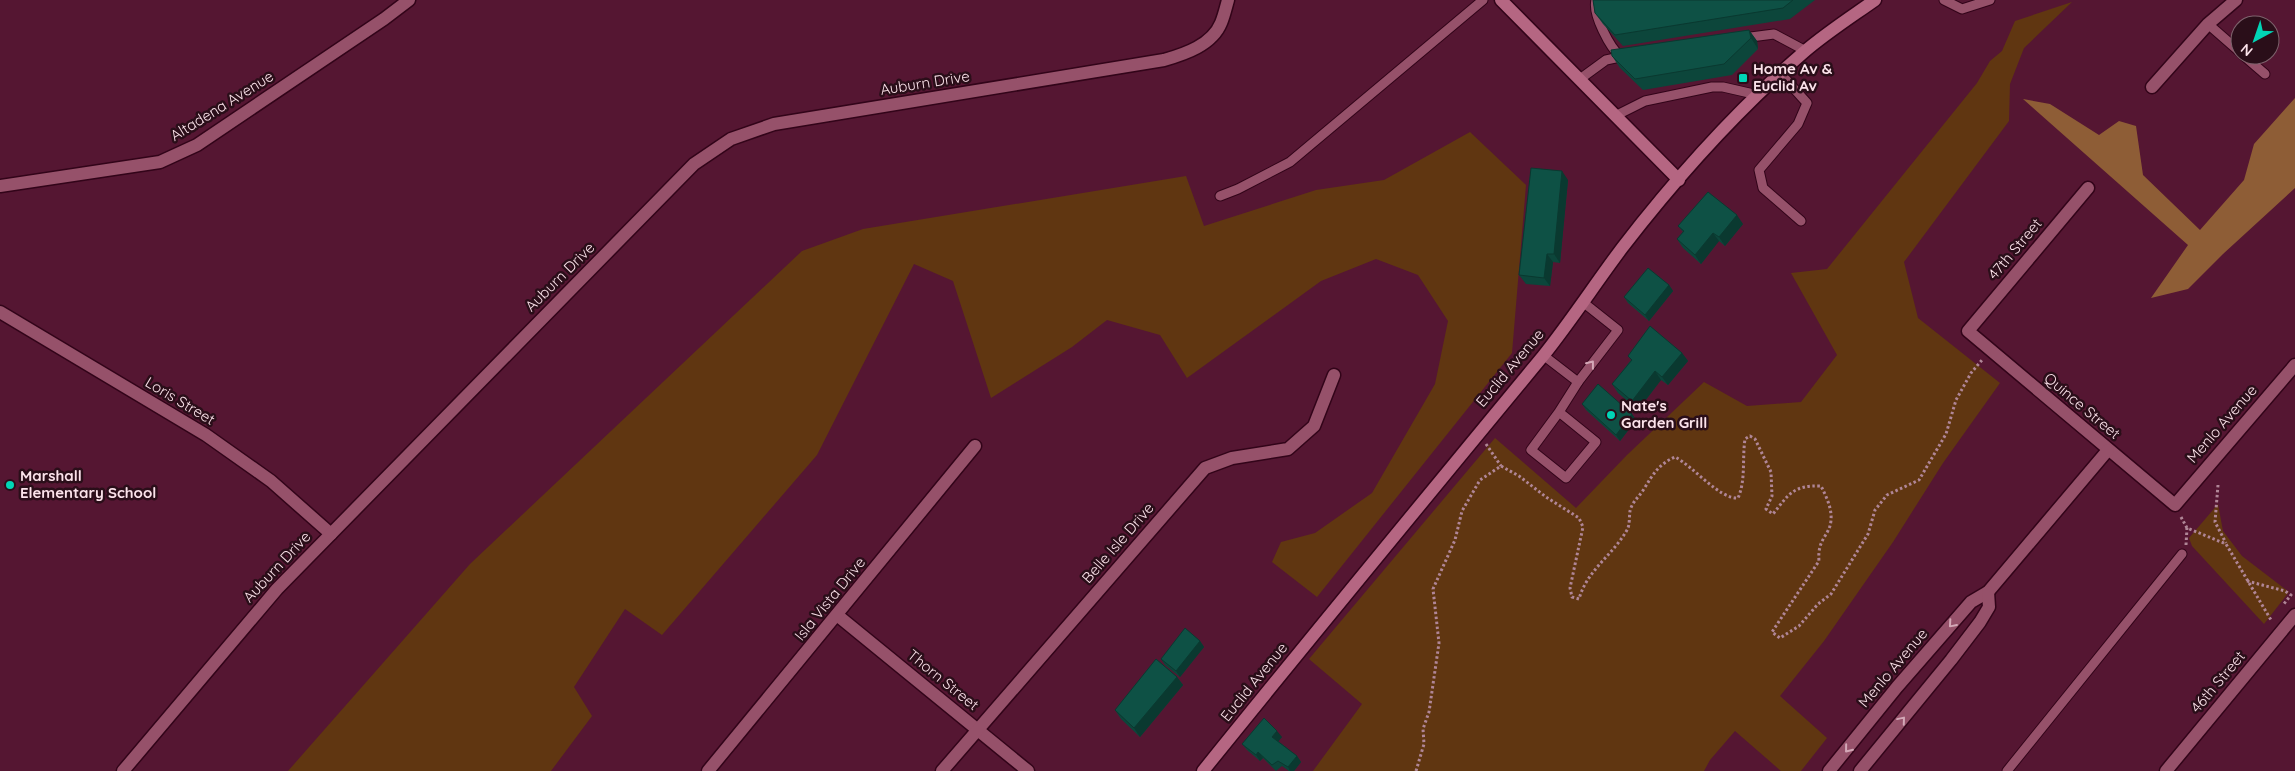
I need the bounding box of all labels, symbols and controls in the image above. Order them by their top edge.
north arrow [2230,15,2280,65]
text: N [2237,40,2256,60]
place label: Home Av & Euclid Av [1753,59,1833,95]
street label: Altadena Avenue [167,66,277,145]
street label: Auburn Drive [879,66,971,99]
marker: Home Av & Euclid Av [1737,72,1749,84]
street label: 47th Street [1984,214,2046,283]
street label: Auburn Drive [521,238,598,315]
street label: Euclid Avenue [1472,325,1548,410]
one-way arrow [1586,361,1594,370]
street label: Quince Street [2040,368,2124,443]
street label: Loris Street [142,372,219,429]
street label: Menlo Avenue [2183,381,2261,467]
place label: Nate's Garden Grill [1621,396,1707,432]
marker: Nate's Garden Grill [1605,409,1617,421]
place label: Marshall Elementary School [20,466,156,502]
marker: Marshall Elementary School [4,479,16,491]
street label: Belle Isle Drive [1078,499,1158,587]
street label: Auburn Drive [239,527,314,606]
street label: Isla Vista Drive [790,553,869,644]
one-way arrow [1948,618,1957,627]
street label: Menlo Avenue [1854,624,1931,711]
street label: Euclid Avenue [1216,638,1291,725]
street label: Thorn Street [904,645,983,714]
street label: 46th Street [2186,647,2249,716]
one-way arrow [1896,717,1904,726]
one-way arrow [1844,743,1853,752]

